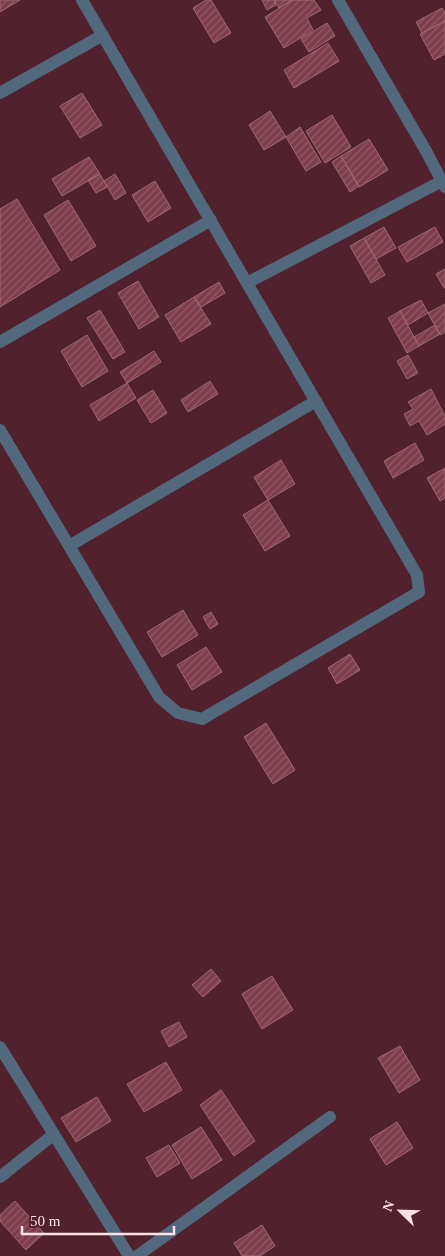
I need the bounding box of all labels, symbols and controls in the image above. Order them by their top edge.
north arrow [375,1186,425,1236]
text: N [380,1199,397,1214]
scale bar [22,1204,175,1236]
text: 50 m [30,1213,61,1229]

